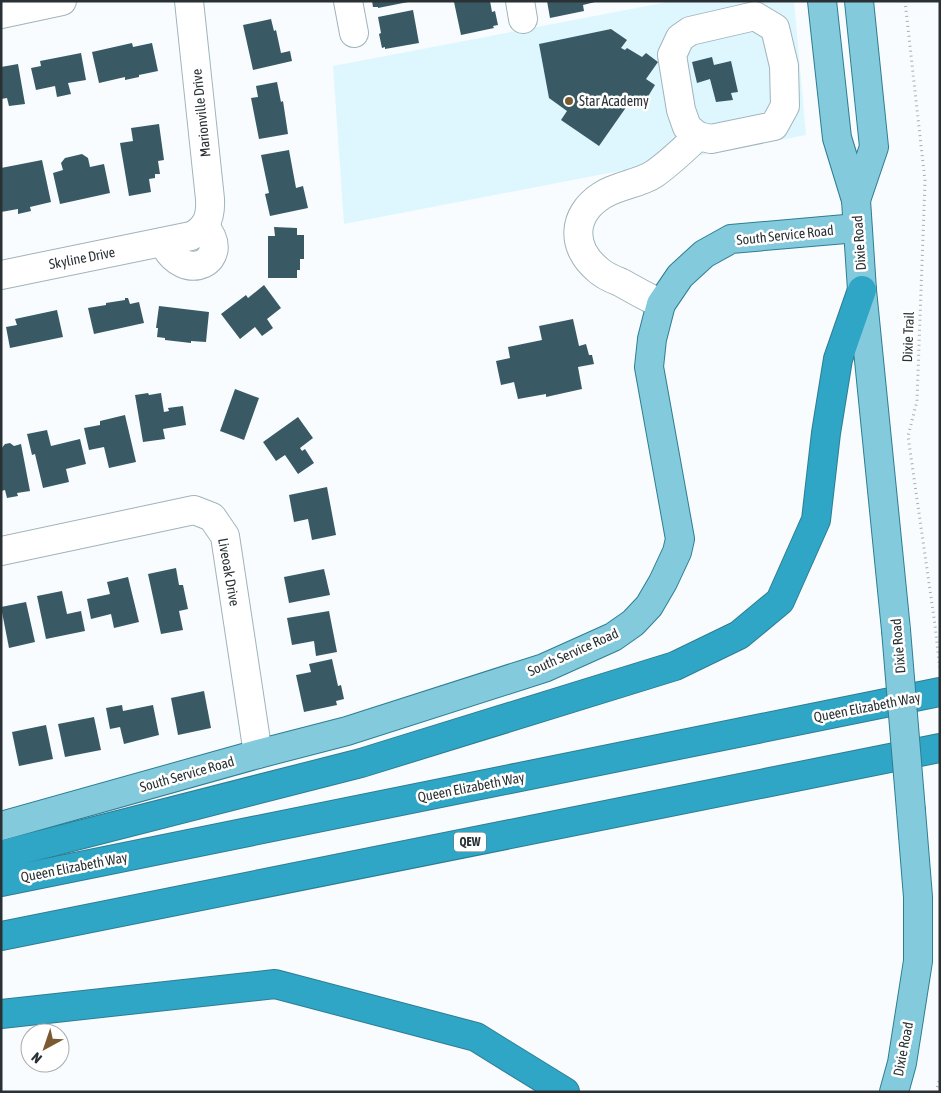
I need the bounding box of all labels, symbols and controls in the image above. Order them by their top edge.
street label: Marionville Drive [188,68,214,158]
place label: Star Academy [579,93,649,109]
marker: Star Academy [563,95,575,107]
street label: Dixie Road [849,215,869,271]
street label: South Service Road [736,222,834,248]
street label: Skyline Drive [48,244,116,272]
street label: Dixie Trail [899,311,917,363]
street label: Liveoak Drive [215,537,243,607]
street label: Dixie Road [888,618,908,674]
street label: South Service Road [525,625,621,679]
street label: Queen Elizabeth Way [812,689,922,725]
street label: South Service Road [138,753,236,795]
street label: Queen Elizabeth Way [416,769,526,805]
road number: QEW [454,832,486,852]
street label: Queen Elizabeth Way [19,849,129,885]
street label: Dixie Road [890,1021,916,1077]
north arrow [20,1023,70,1073]
text: N [28,1049,45,1067]

